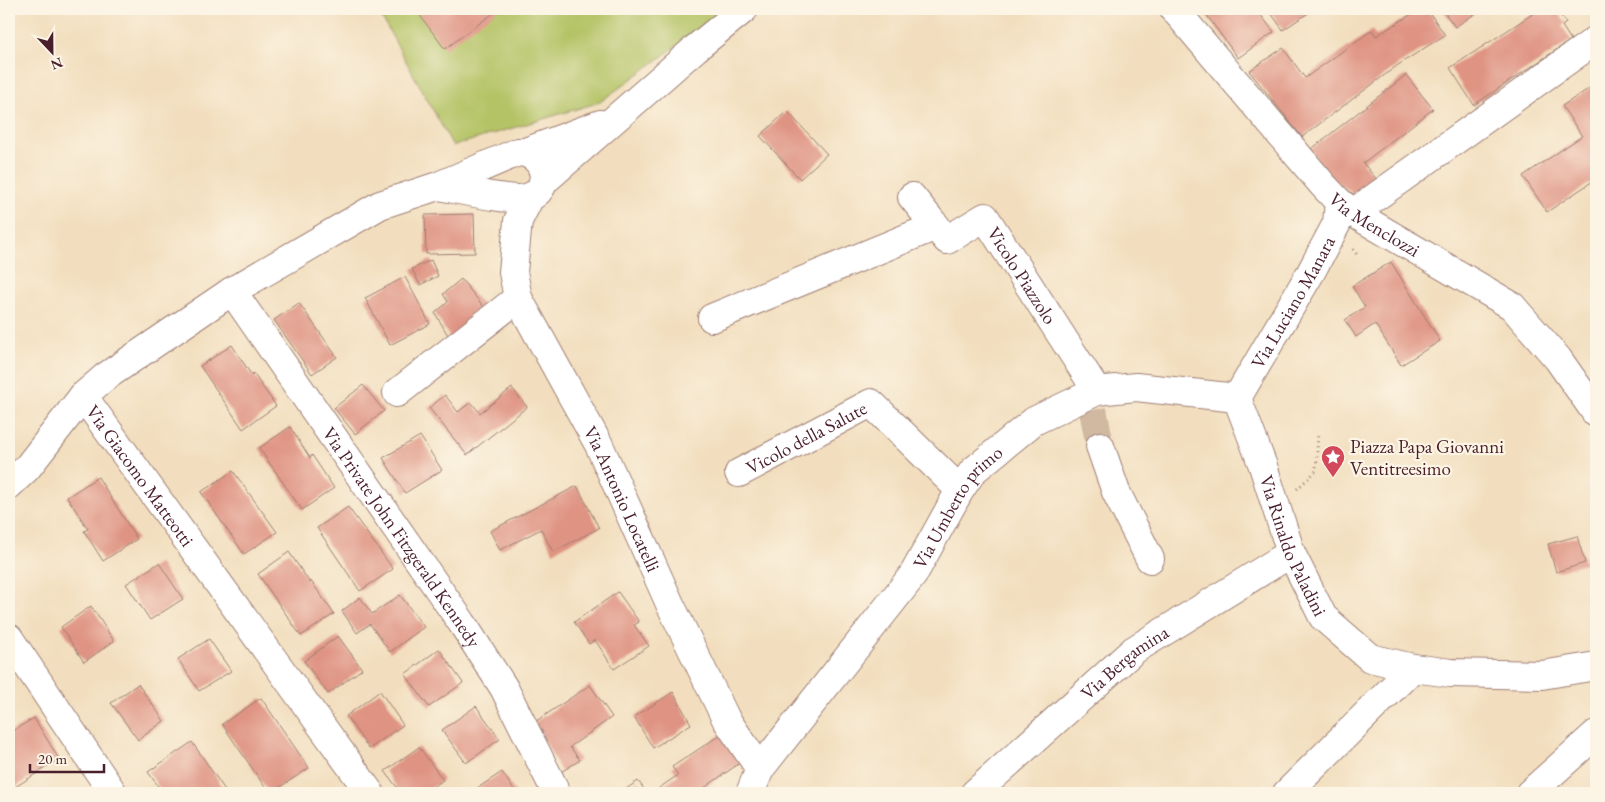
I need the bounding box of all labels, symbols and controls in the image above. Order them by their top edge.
north arrow [28,28,78,78]
text: N [48,54,65,75]
street label: Via Menclozzi [1323,187,1425,263]
street label: Vicolo Piazzolo [981,222,1063,329]
street label: Via Luciano Manara [1245,231,1341,373]
street label: Vicolo della Salute [742,396,871,480]
street label: Via Giacomo Matteotti [80,400,200,552]
street label: Via Antonio Locatelli [578,421,666,576]
street label: Via Private John Fitzgerald Kennedy [317,422,487,653]
place label: Piazza Papa Giovanni Ventitreesimo [1350,434,1504,481]
street label: Via Umberto primo [907,440,1008,573]
place icon: Piazza Papa Giovanni Ventitreesimo [1320,444,1346,478]
street label: Via Rinaldo Paladini [1254,472,1333,621]
street label: Via Bergamina [1075,619,1174,705]
scale bar [30,742,104,774]
text: 20 m [38,749,67,768]

